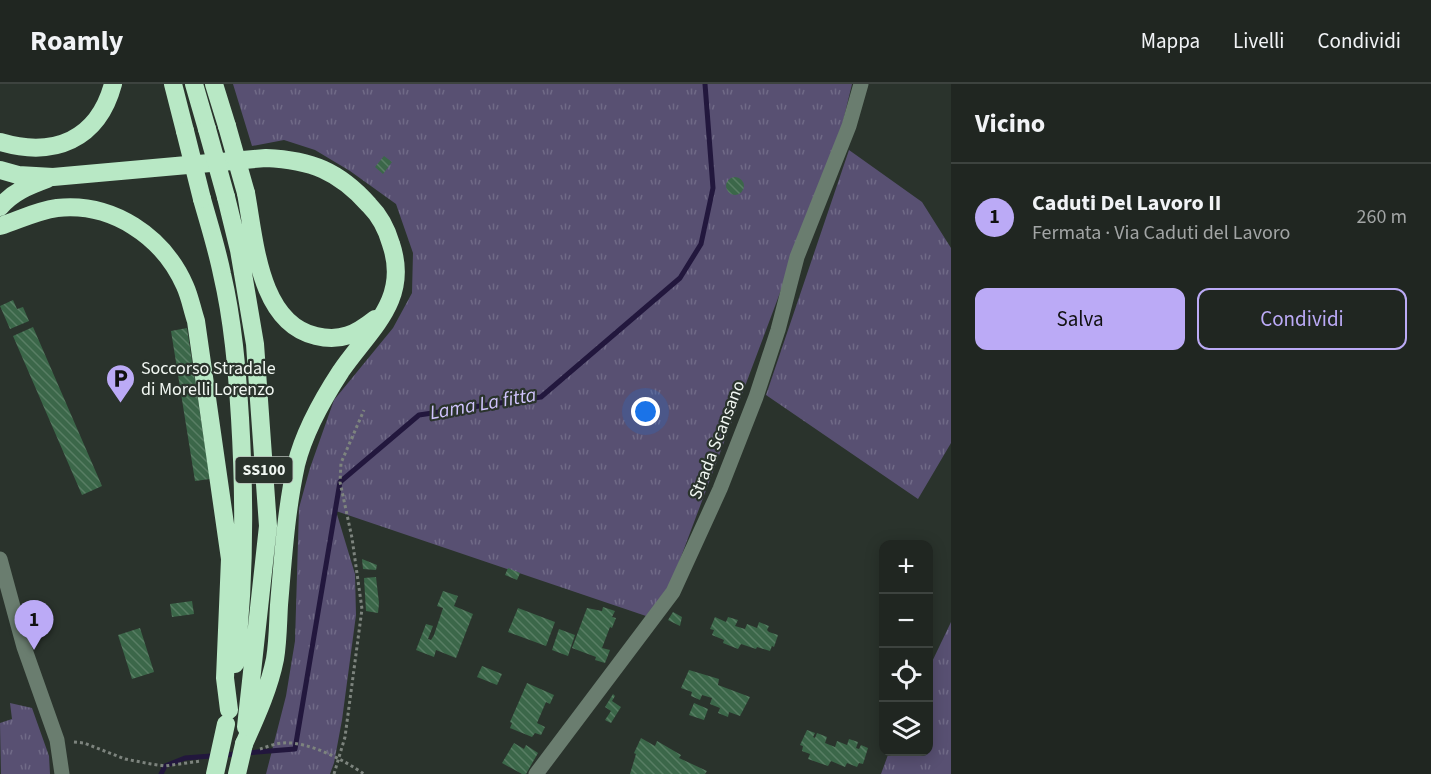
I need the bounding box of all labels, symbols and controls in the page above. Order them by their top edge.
text: Roamly [30,21,123,61]
text: Mappa [1141,26,1200,56]
text: Livelli [1233,26,1285,56]
text: Condividi [1318,26,1401,56]
text: Vicino [975,105,1045,142]
text: Caduti Del Lavoro II [1032,187,1221,219]
text: 1 [989,203,1000,231]
text: 260 m [1357,203,1407,231]
text: Fermata · Via Caduti del Lavoro [1032,219,1290,247]
button: Salva [975,288,1185,350]
button: Condividi [1197,288,1407,350]
place label: Soccorso Stradale di Morelli Lorenzo [141,356,276,402]
parking icon: Soccorso Stradale di Morelli Lorenzo [104,362,136,404]
street label: Strada Scansano [683,377,751,503]
water label: Lama La fitta [427,381,539,427]
your location [631,397,660,426]
road number: SS100 [236,457,292,483]
map controls [879,540,933,756]
button: + [879,540,933,594]
button: − [879,594,933,648]
pin: 1 [15,600,54,650]
button: locate [879,648,933,702]
button: layers [879,702,933,756]

